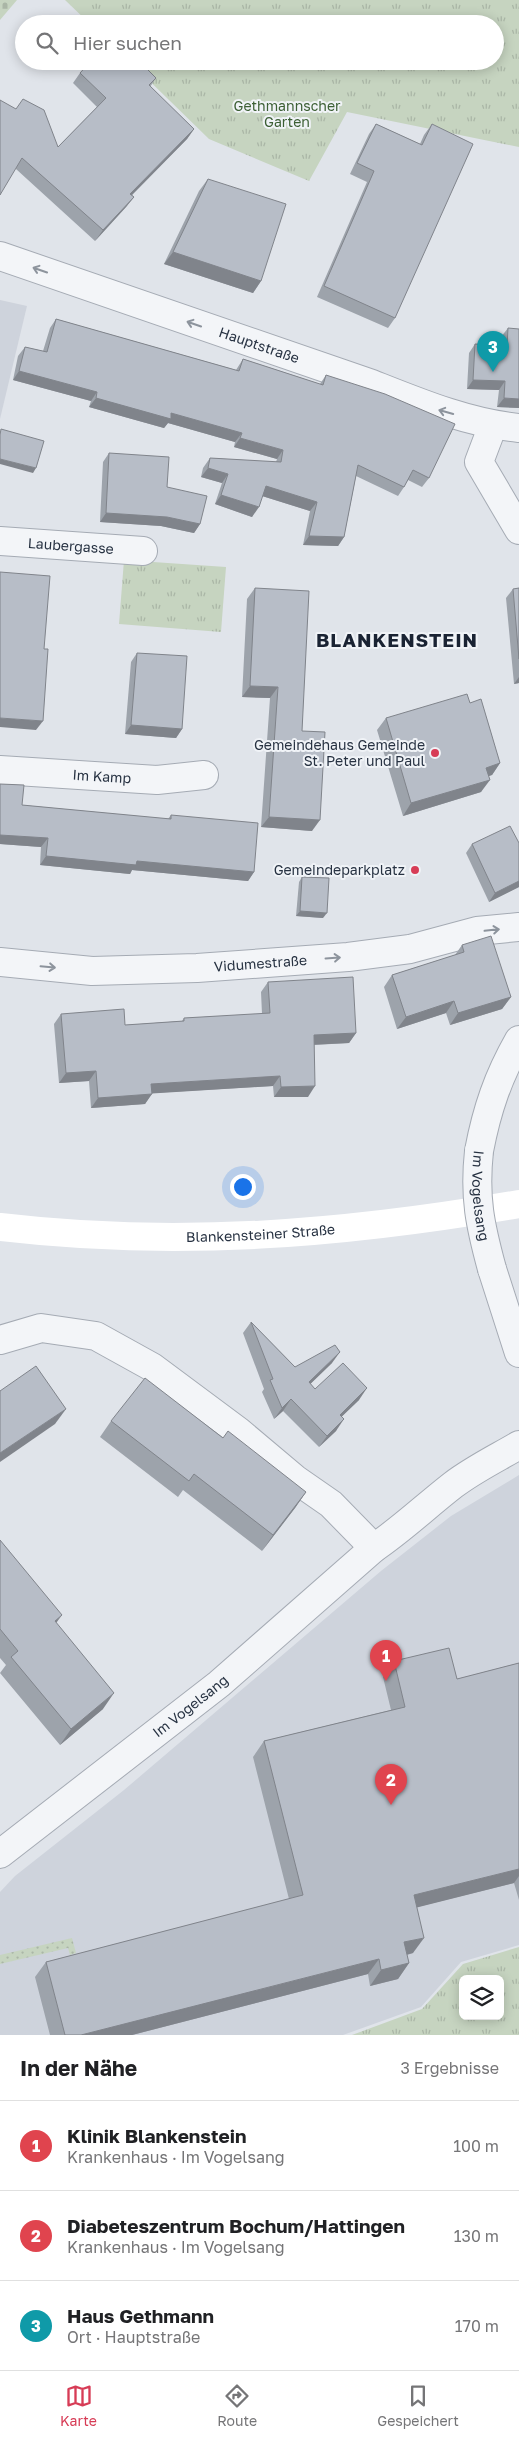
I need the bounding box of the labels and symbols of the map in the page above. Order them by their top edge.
park label: Gethmannscher Garten [234,97,341,130]
one-way arrow [33,265,49,274]
one-way arrow [186,319,202,328]
street label: Hauptstraße [217,323,302,366]
pin: 3 [477,331,509,372]
one-way arrow [439,406,455,416]
street label: Laubergasse [27,534,114,557]
district label: BLANKENSTEIN [316,628,478,651]
place label: Gemeindehaus Gemeinde St. Peter und Paul [254,736,425,769]
marker: Gemeindehaus Gemeinde St. Peter und Paul [429,747,441,759]
street label: Im Kamp [72,766,132,786]
place label: Gemeindeparkplatz [274,861,405,878]
marker: Gemeindeparkplatz [409,864,421,876]
one-way arrow [484,925,500,934]
street label: Vidumestraße [213,951,307,975]
one-way arrow [325,954,341,963]
one-way arrow [40,962,56,972]
street label: Im Vogelsang [469,1150,494,1243]
your location [230,1174,256,1200]
street label: Blankensteiner Straße [186,1220,336,1245]
pin: 1 [370,1640,402,1681]
street label: Im Vogelsang [149,1671,231,1740]
pin: 2 [375,1764,407,1805]

